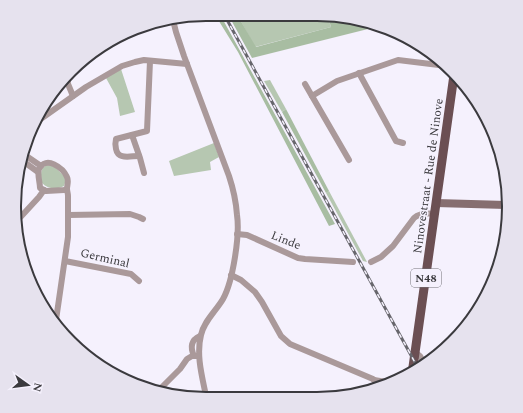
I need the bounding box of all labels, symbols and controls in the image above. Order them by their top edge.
street label: Ninovestraat - Rue de Ninove [408,97,449,255]
street label: Linde [268,226,304,255]
street label: Germinal [78,244,131,273]
road number: N48 [411,269,441,287]
north arrow [8,365,48,405]
text: N [28,381,47,394]

